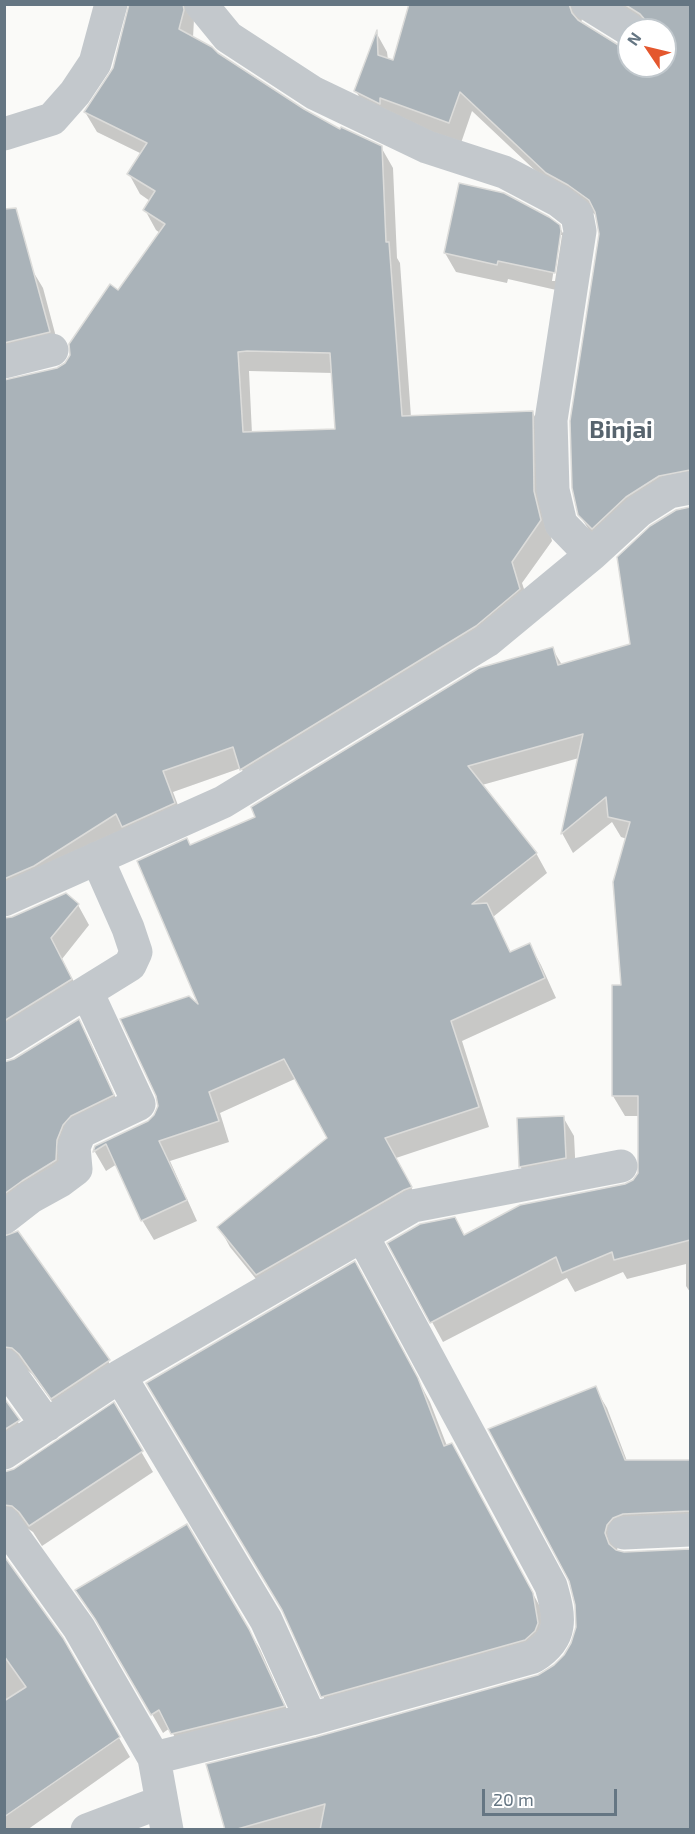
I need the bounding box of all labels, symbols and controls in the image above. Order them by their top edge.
north arrow [617,18,677,78]
text: N [622,28,645,49]
district label: Binjai [589,416,653,444]
scale bar [485,1777,620,1815]
text: 20 m [493,1788,534,1810]

